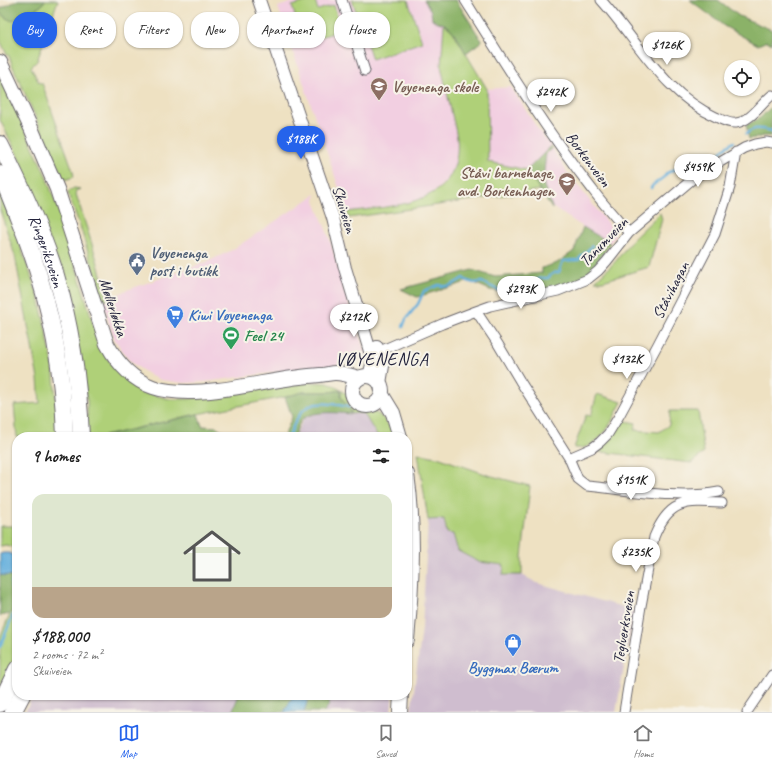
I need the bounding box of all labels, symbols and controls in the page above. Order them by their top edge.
chip: Buy [12,12,57,48]
chip: Rent [65,12,116,48]
chip: Filters [124,12,183,48]
chip: New [191,12,239,48]
chip: Apartment [247,12,326,48]
chip: House [334,12,390,48]
pin: $126K [639,32,695,66]
text: $126K [652,37,682,53]
map controls [724,60,760,96]
button: locate [724,60,760,96]
school or university icon: Vøyenenga skole [369,76,389,101]
place label: Vøyenenga skole [392,77,480,97]
pin: $242K [523,79,579,113]
text: $242K [536,84,566,100]
pin: $188K [273,126,329,160]
street label: Borkenveien [561,128,616,192]
text: $188K [286,131,316,147]
pin: $459K [670,154,726,188]
text: $459K [683,159,713,175]
place label: Ståvi barnehage, avd. Borkenhagen [457,163,556,201]
school or university icon: Ståvi barnehage, avd. Borkenhagen [557,171,577,196]
street label: Skuiveien [327,183,361,236]
street label: Ringeriksveien [24,212,68,290]
street label: Tanumveien [575,212,633,271]
place label: Vøyenenga post i butikk [150,243,219,281]
public building icon: Vøyenenga post i butikk [127,251,147,276]
street label: Ståvihagan [648,258,694,323]
street label: Møllerløkka [94,275,132,340]
pin: $293K [493,276,549,310]
text: $293K [506,281,536,297]
supermarket icon: Kiwi Vøyenenga [165,304,185,329]
pin: $212K [326,304,382,338]
place label: Kiwi Vøyenenga [188,305,273,325]
text: $212K [339,309,369,325]
sports icon: Feel 24 [221,325,241,350]
place label: Feel 24 [244,326,285,346]
pin: $132K [599,346,655,380]
district label: VØYENENGA [335,348,429,370]
text: $132K [612,351,642,367]
icon: filters [370,445,392,467]
text: 9 homes [32,446,80,467]
pin: $151K [603,467,659,501]
text: $151K [616,472,646,488]
icon: home [176,520,248,592]
pin: $235K [608,539,664,573]
text: $235K [621,544,651,560]
street label: Teglverksveien [608,589,640,665]
text: $188,000 [32,626,89,647]
shop icon: Byggmax Bærum [503,632,523,657]
text: 2 rooms · 72 m² [32,647,102,663]
place label: Byggmax Bærum [468,658,559,678]
text: Skuiveien [32,663,72,679]
tab: Map [118,722,140,760]
tab: Saved [375,722,397,760]
tab: Home [632,722,654,760]

